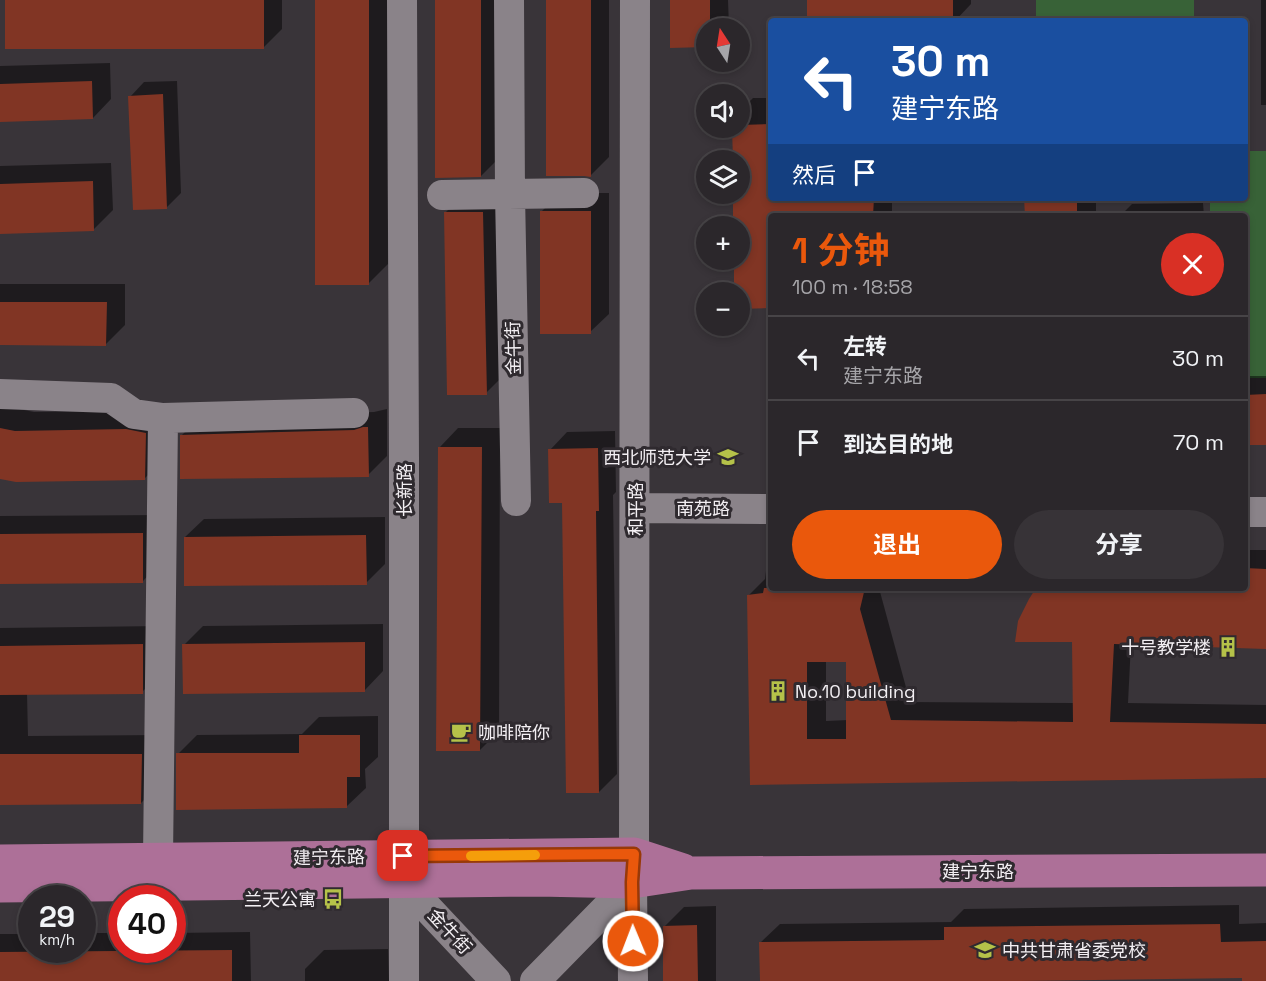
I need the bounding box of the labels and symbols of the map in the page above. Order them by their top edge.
north arrow [696,18,750,72]
street label: 金牛街 [501,321,525,375]
school or university icon: 西北师范大学 [716,445,740,469]
place label: 西北师范大学 [603,446,711,469]
street label: 长新路 [393,463,416,517]
street label: 和平路 [624,482,647,536]
street label: 南苑路 [676,497,730,520]
building icon: 十号教学楼 [1216,635,1240,659]
place label: 十号教学楼 [1121,636,1211,659]
building icon: No.10 building [766,679,790,703]
place label: No.10 building [795,680,915,703]
cafe icon: 咖啡陪你 [449,720,473,744]
place label: 咖啡陪你 [478,721,550,744]
pin [377,830,428,881]
street label: 建宁东路 [293,845,365,869]
street label: 建宁东路 [942,860,1014,883]
speed limit sign: 40 [108,885,186,963]
bus stop icon: 兰天公寓 [321,887,345,911]
place label: 兰天公寓 [244,888,316,911]
street label: 金牛街 [423,903,477,959]
position arrow [601,909,665,973]
school or university icon: 中共甘肃省委党校 [973,938,997,962]
place label: 中共甘肃省委党校 [1002,939,1146,962]

